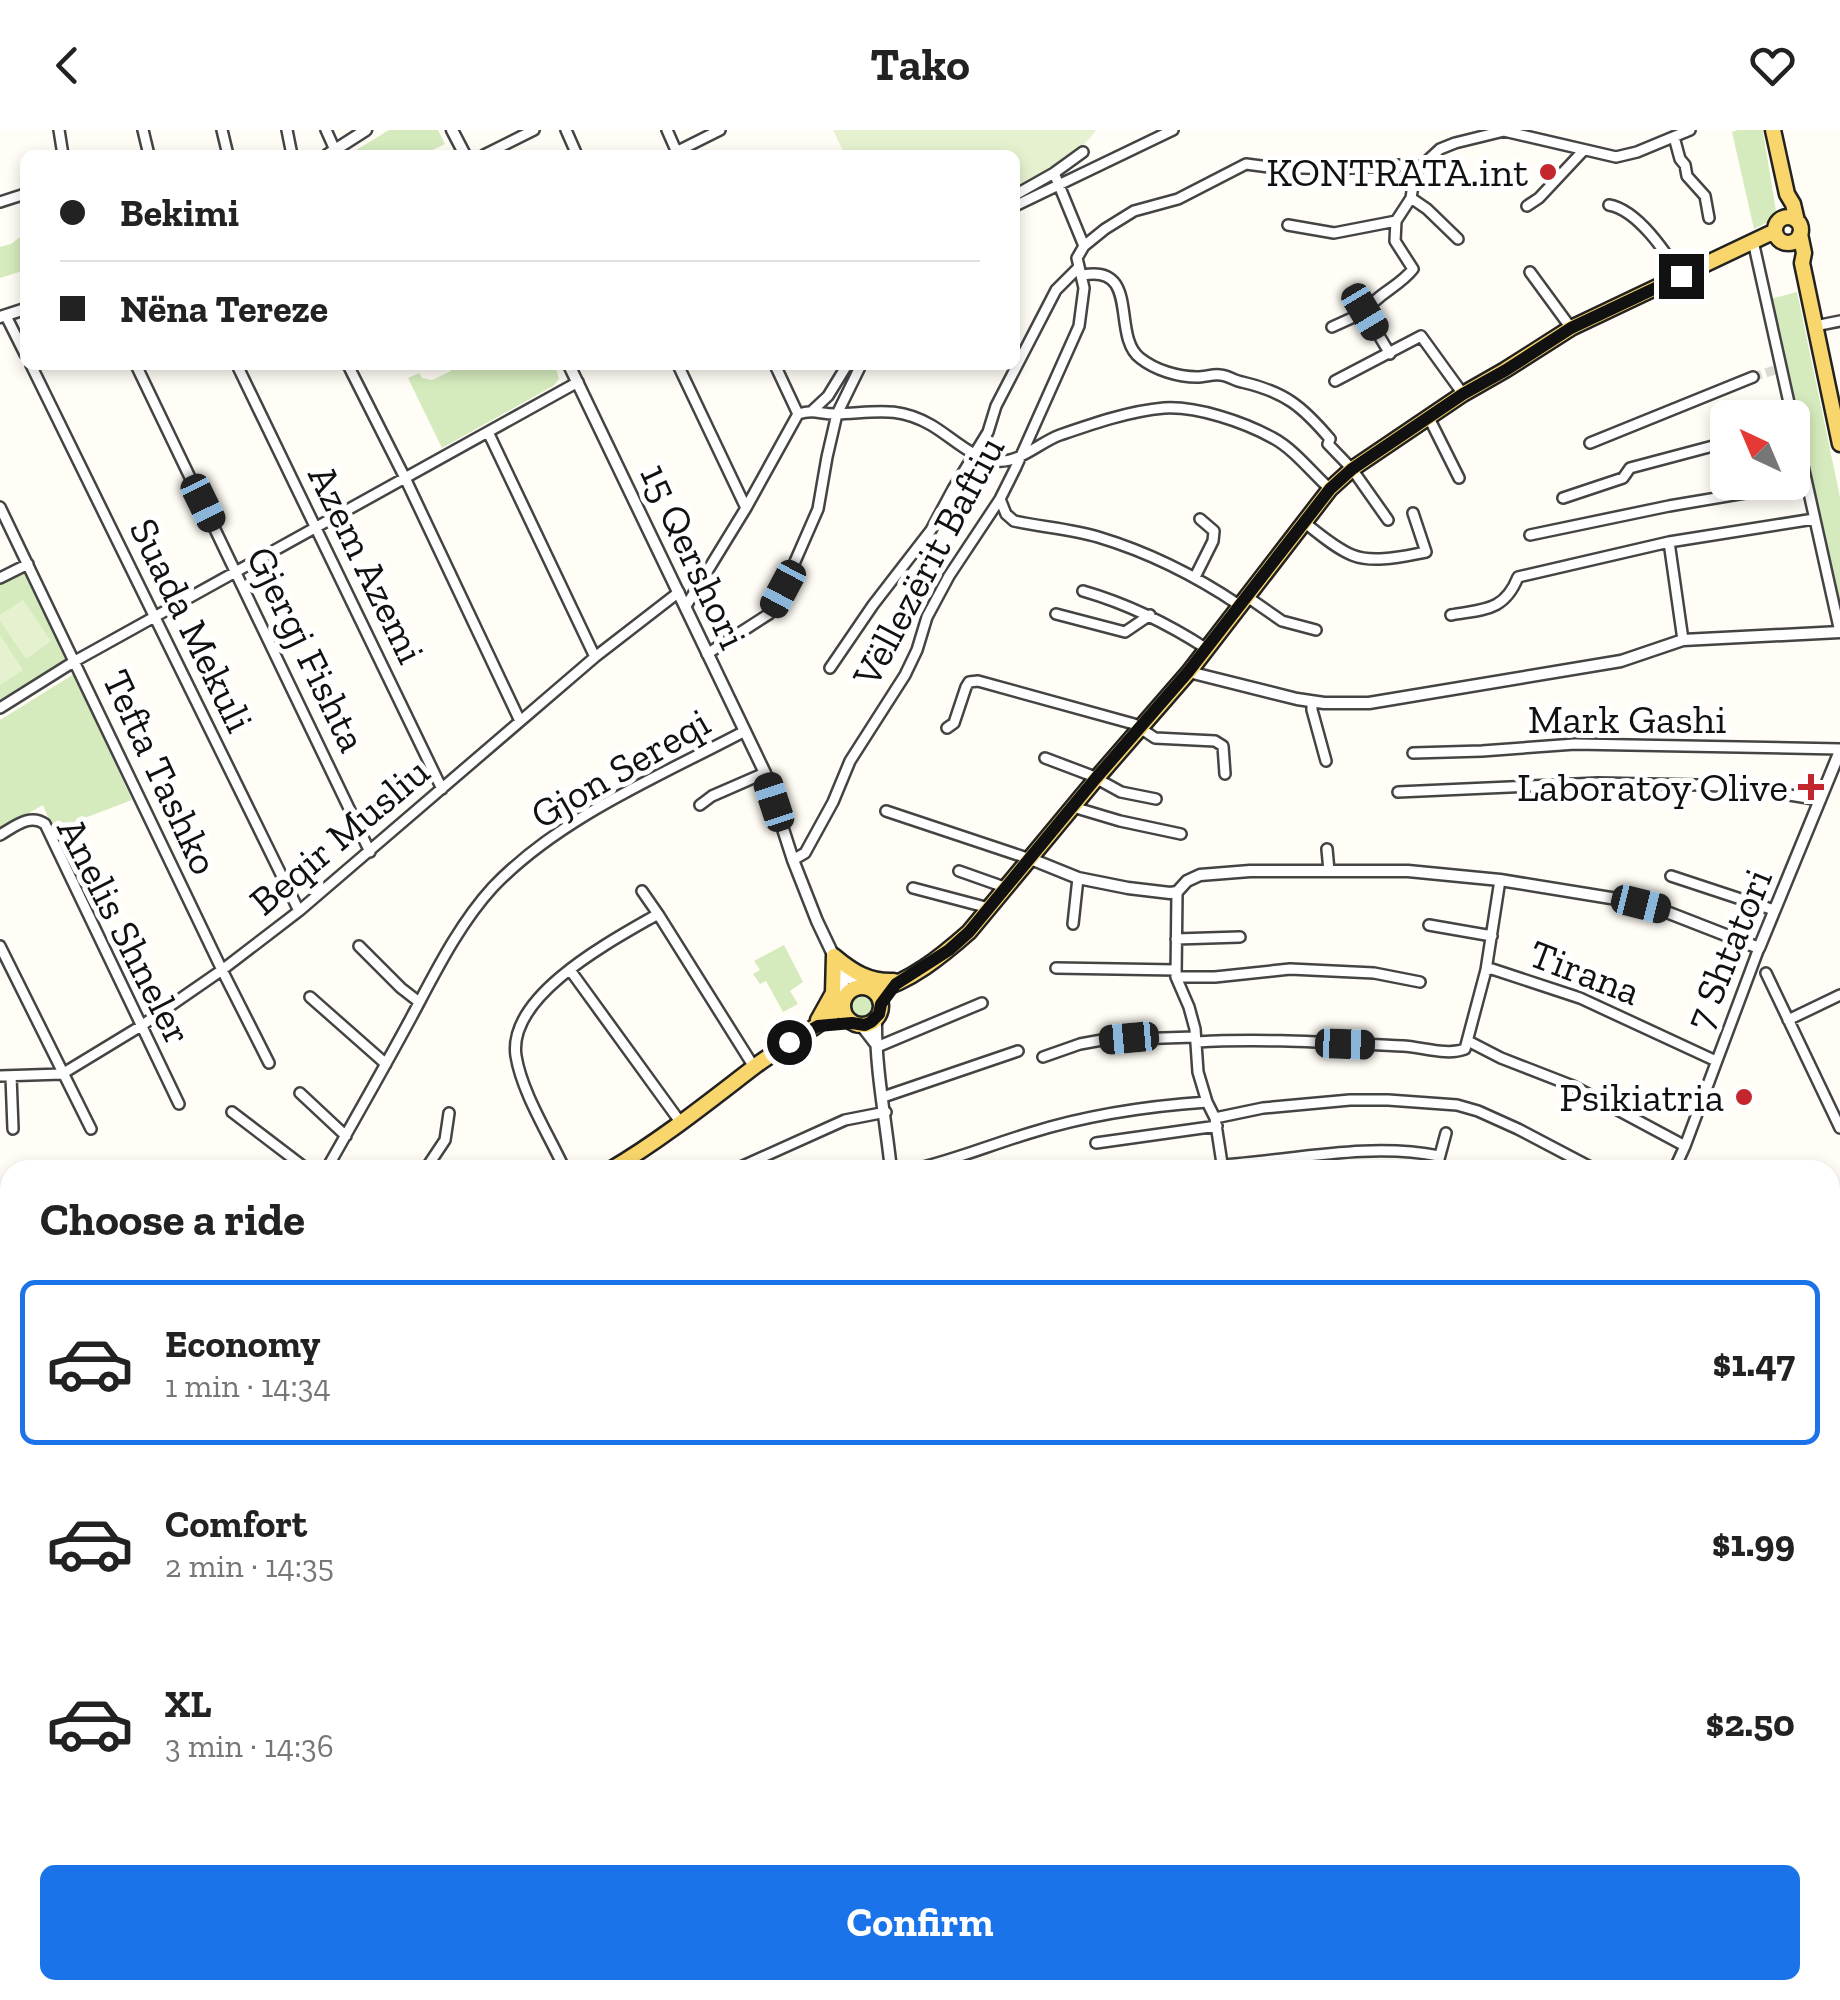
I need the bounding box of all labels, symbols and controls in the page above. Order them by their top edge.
icon: back [40,38,95,93]
text: Tako [870,38,970,92]
icon: heart [1745,38,1800,93]
place label: KONTRATA.int [1266,148,1528,196]
marker: KONTRATA.int [1537,161,1559,183]
text: Bekimi [120,190,239,236]
route end [1659,254,1704,299]
car [1337,279,1393,345]
text: Nëna Tereze [120,286,328,332]
north arrow [1710,400,1810,500]
map controls [1710,400,1810,500]
street label: Vëllezërit Baftiu [842,428,1014,695]
street label: 15 Qershori [630,456,758,656]
street label: Azem Azemi [298,457,436,671]
car [176,469,230,537]
street label: Suada Mekuli [120,510,264,740]
street label: Gjergj Fishta [237,539,377,759]
car [756,555,810,623]
street label: Tefta Tashko [93,662,229,882]
street label: Mark Gashi [1528,695,1726,743]
street label: Gjon Sereqi [522,698,718,838]
street label: Beqir Musliu [240,747,438,925]
place label: Laboratoy Olive [1517,763,1788,811]
car [750,769,798,835]
marker: Laboratoy Olive [1798,774,1824,800]
street label: Anelis Shneler [47,810,203,1052]
street label: 7 Shtatori [1674,862,1782,1036]
car [1608,882,1674,926]
street label: Tirana [1523,929,1647,1015]
route start [767,1020,812,1065]
car [1098,1020,1160,1056]
car [1314,1028,1376,1060]
place label: Psikiatria [1559,1073,1724,1121]
marker: Psikiatria [1733,1086,1755,1108]
text: Choose a ride [40,1193,305,1247]
icon: car [45,1318,135,1408]
text: Economy [165,1321,320,1367]
text: $1.47 [1713,1340,1795,1386]
text: 1 min · 14:34 [165,1367,331,1405]
icon: car [45,1498,135,1588]
text: Comfort [165,1501,307,1547]
text: $1.99 [1712,1520,1795,1566]
text: 2 min · 14:35 [165,1547,334,1585]
icon: car [45,1678,135,1768]
text: XL [165,1681,212,1727]
text: $2.50 [1706,1700,1795,1746]
text: 3 min · 14:36 [165,1727,334,1765]
button: Confirm [40,1865,1800,1980]

